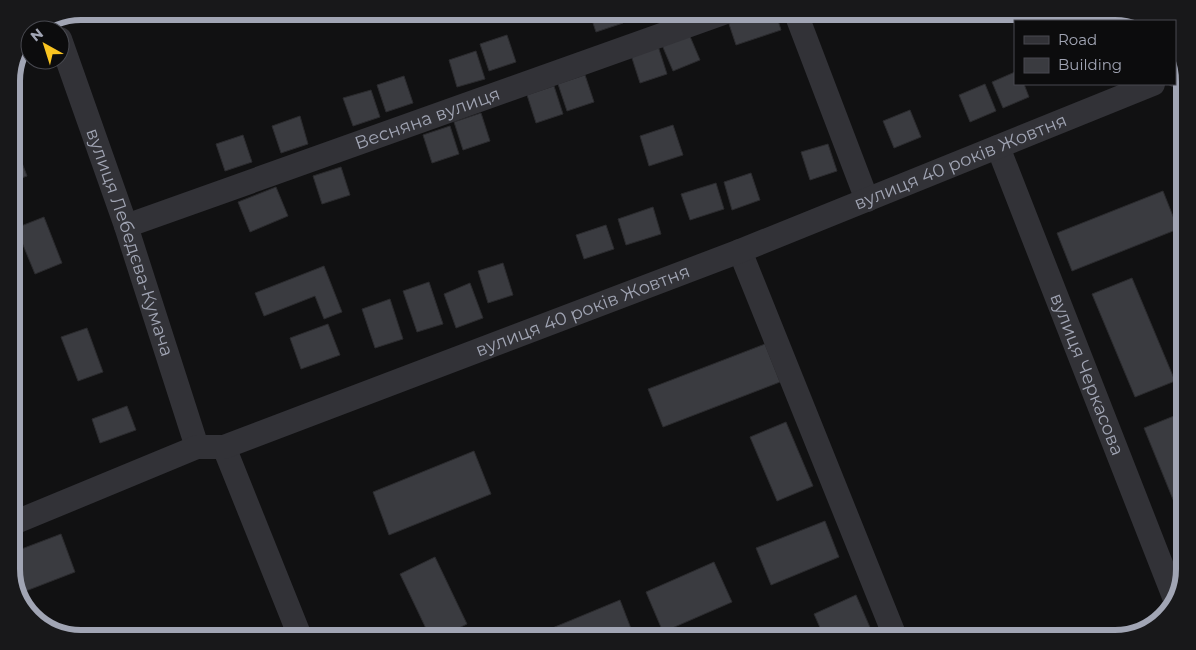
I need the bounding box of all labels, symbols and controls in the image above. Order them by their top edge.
north arrow [20,20,70,70]
legend [1014,20,1176,85]
text: N [27,24,47,45]
text: Road [1058,30,1097,49]
text: Building [1058,55,1122,74]
street label: Весняна вулиця [352,83,503,155]
street label: вулиця 40 років Жовтня [851,109,1070,215]
street label: вулиця Лебедєва-Кумача [81,125,178,359]
street label: вулиця 40 років Жовтня [472,260,693,361]
street label: вулиця Черкасова [1045,290,1129,458]

